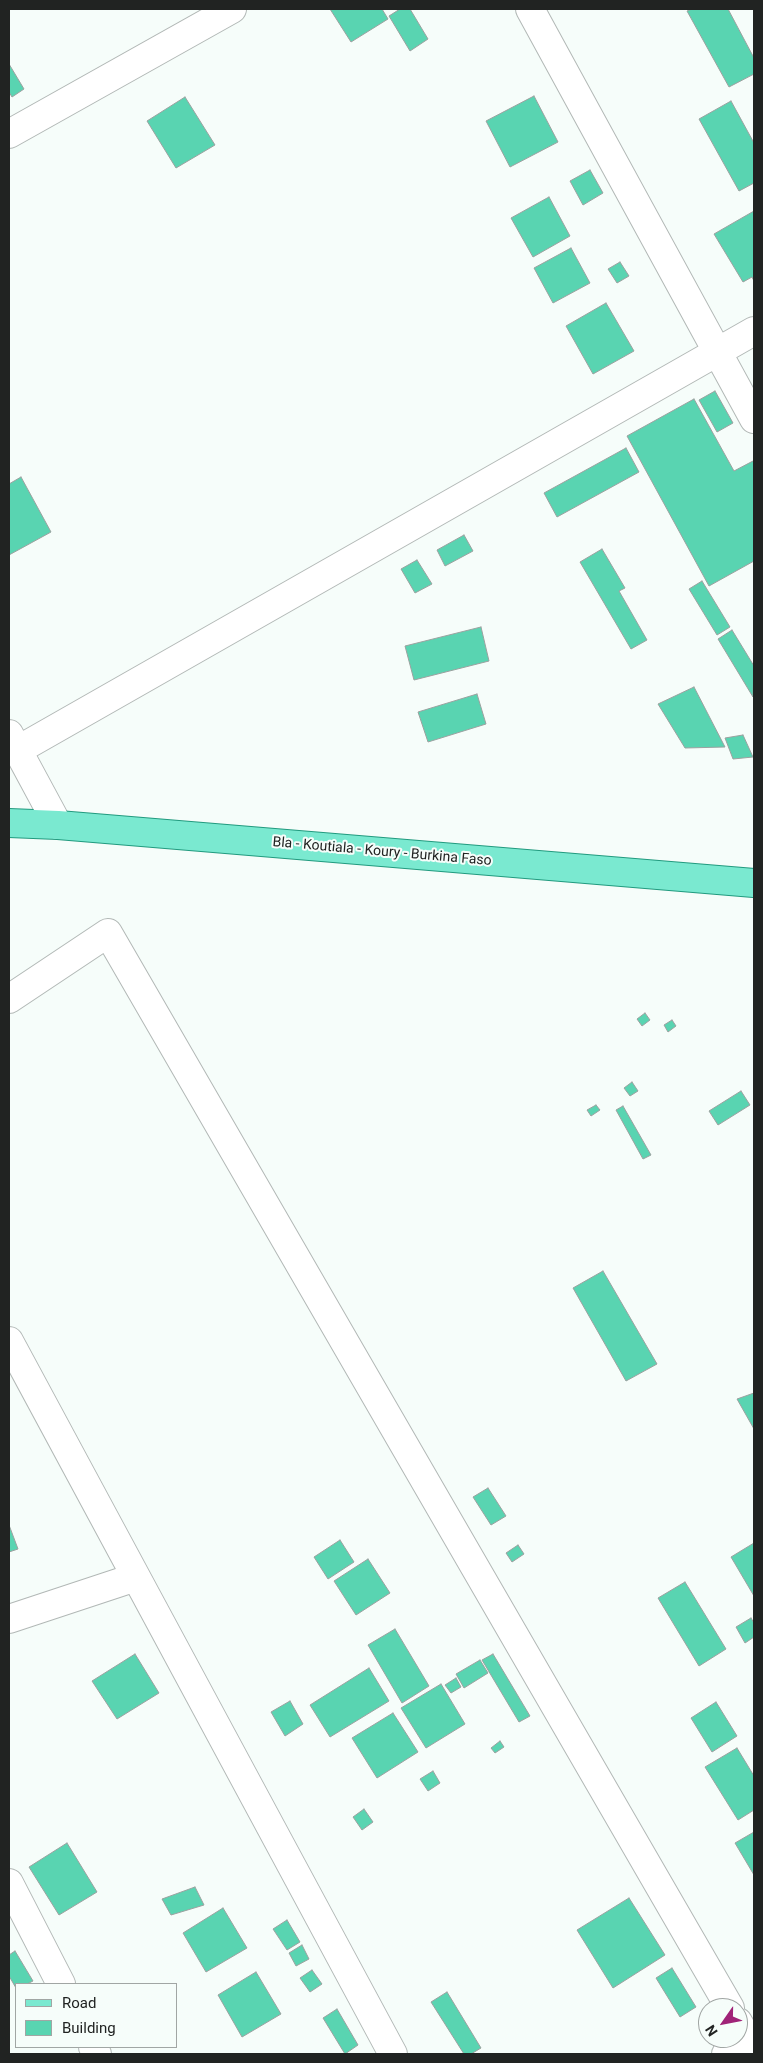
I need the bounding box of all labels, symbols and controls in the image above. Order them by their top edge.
street label: Bla - Koutiala - Koury - Burkina Faso [272,834,492,870]
legend [15,1983,178,2048]
text: Road [62,1994,96,2012]
north arrow [698,1998,748,2048]
text: Building [62,2019,116,2037]
text: N [702,2022,721,2039]

